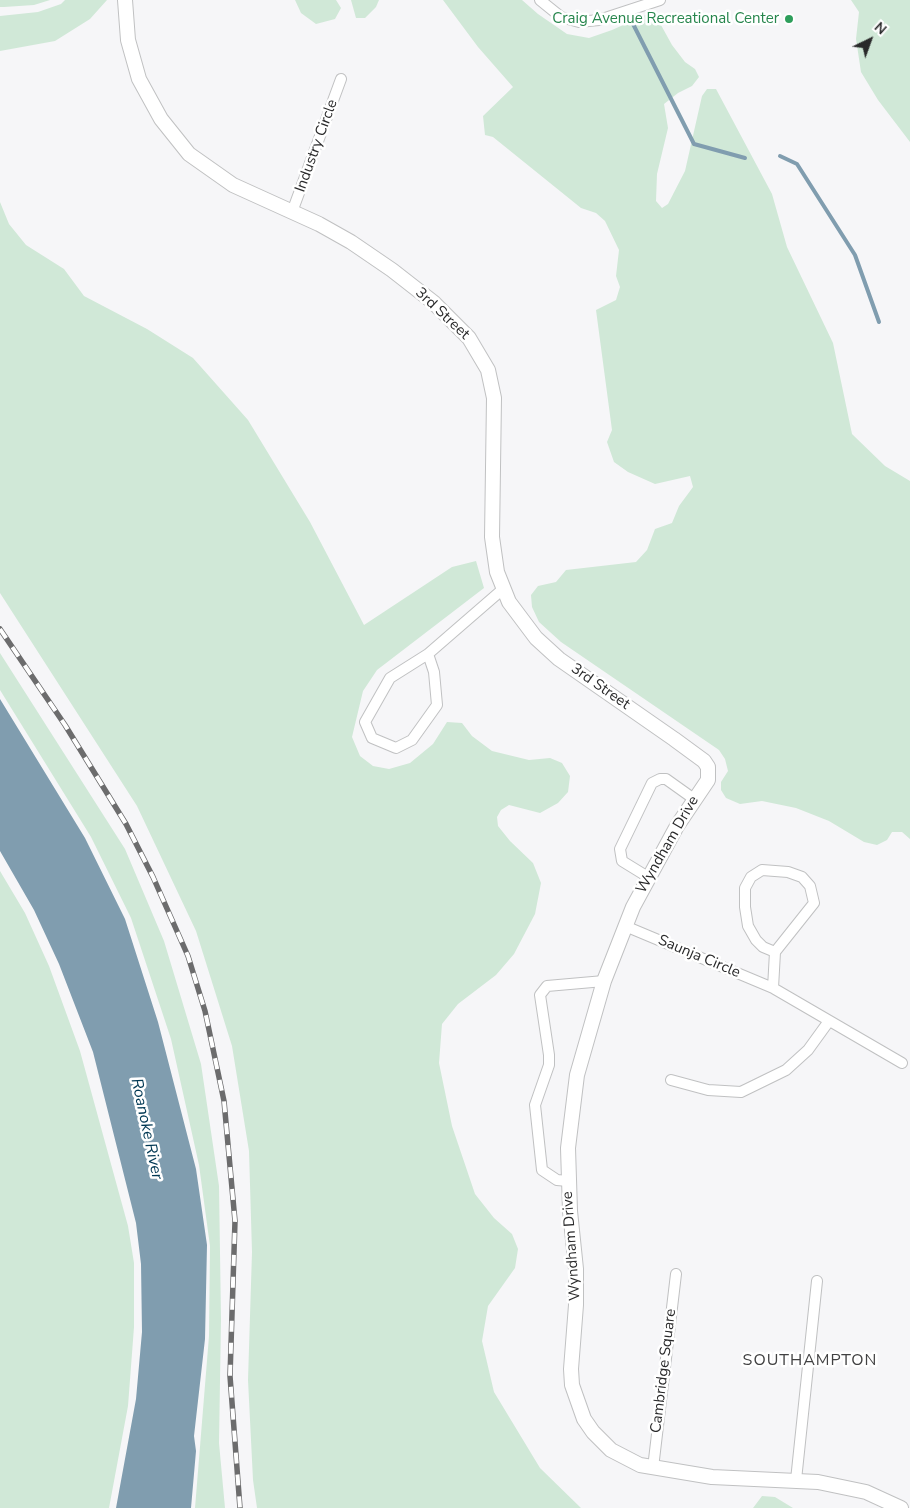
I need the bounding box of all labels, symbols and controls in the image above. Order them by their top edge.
place label: Craig Avenue Recreational Center [552,10,779,28]
marker: Craig Avenue Recreational Center [783,13,795,25]
north arrow [845,15,895,65]
text: N [870,18,891,39]
street label: Industry Circle [292,97,342,195]
street label: 3rd Street [411,284,473,344]
street label: 3rd Street [567,660,633,714]
street label: Wyndham Drive [633,793,703,897]
street label: Saunja Circle [655,932,743,982]
water label: Roanoke River [126,1077,166,1181]
street label: Wyndham Drive [559,1191,585,1301]
street label: Cambridge Square [647,1308,681,1434]
district label: SOUTHAMPTON [741,1351,879,1371]

